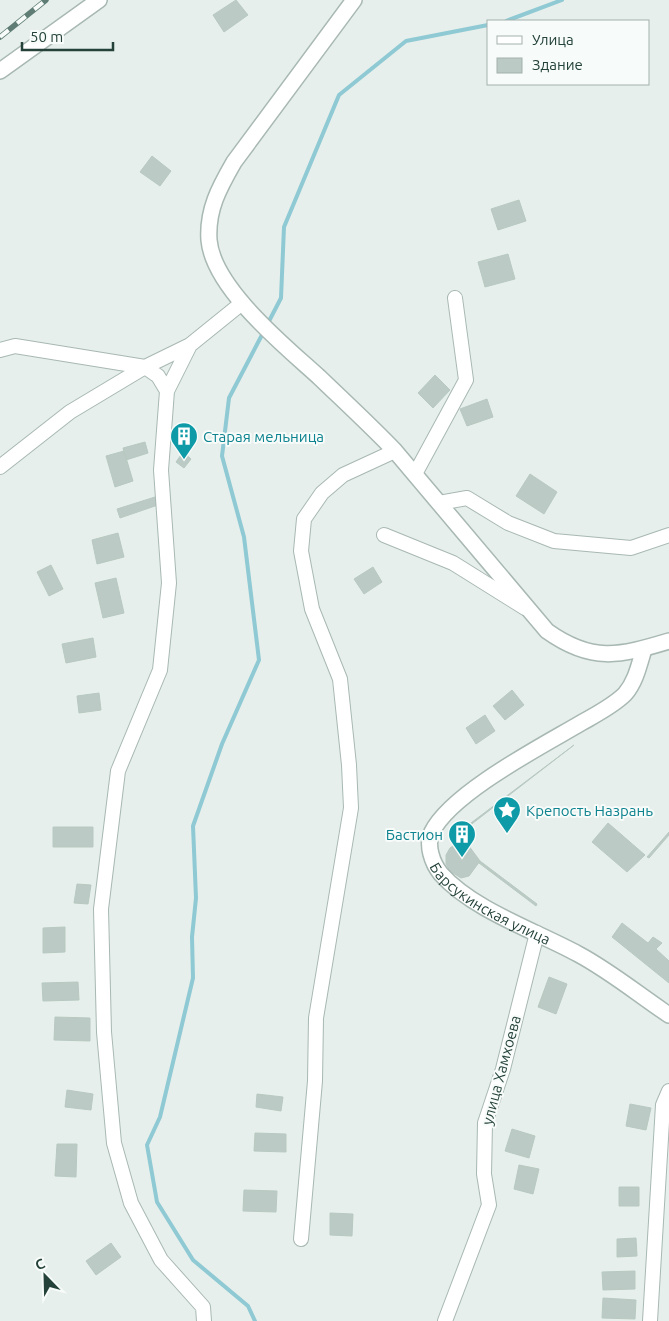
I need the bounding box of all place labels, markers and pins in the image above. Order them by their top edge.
building icon: Старая мельница [169,421,199,460]
place label: Старая мельница [203,428,324,445]
place icon: Крепость Назрань [492,795,522,834]
place label: Крепость Назрань [526,802,653,819]
building icon: Бастион [447,819,477,858]
place label: Бастион [386,826,443,843]

